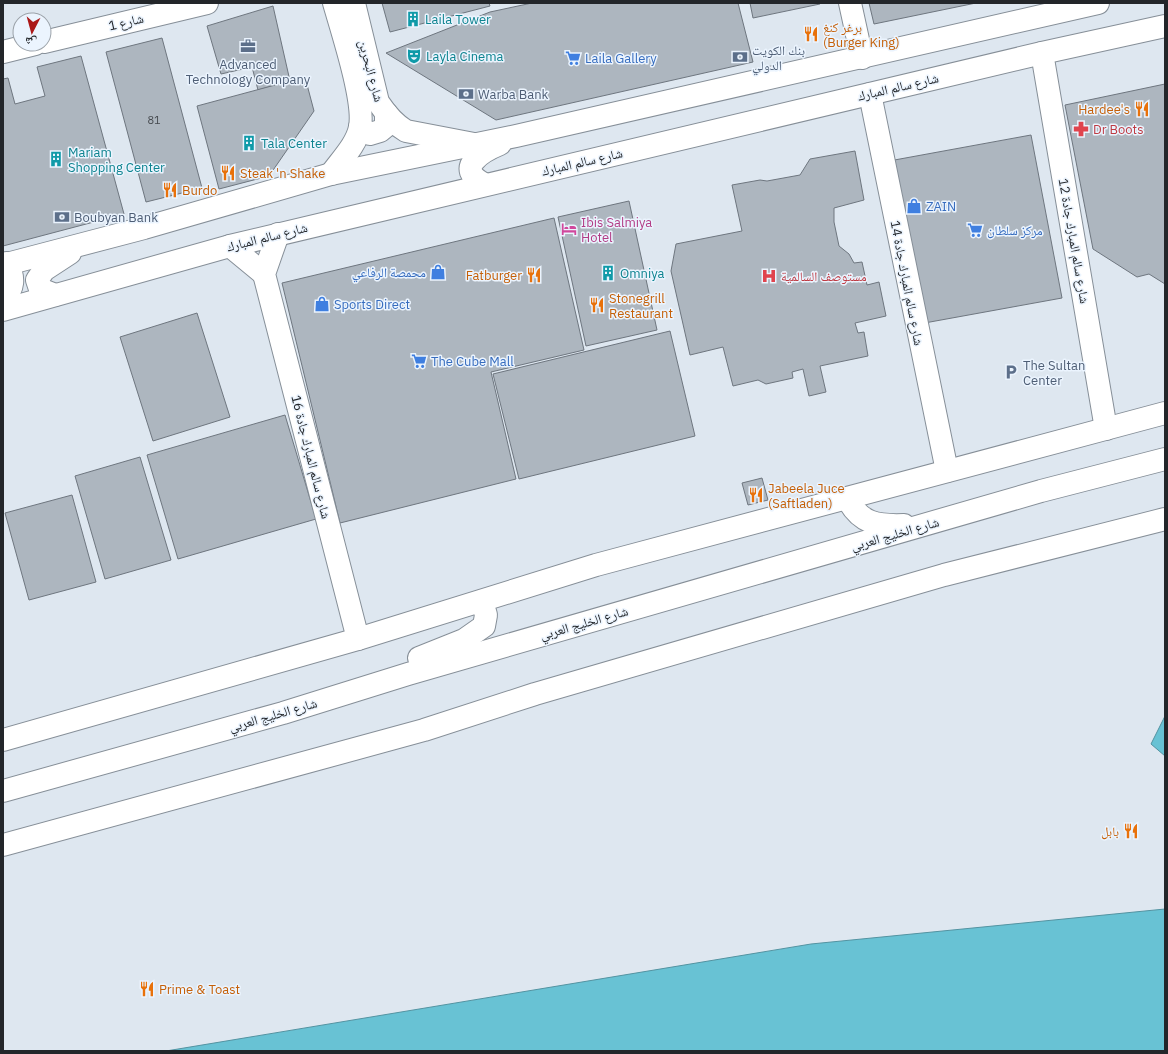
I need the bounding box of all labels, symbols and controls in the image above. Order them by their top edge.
street label: شارع 1 [107,10,145,35]
building icon: Laila Tower [404,10,422,28]
place label: Laila Tower [425,11,491,28]
north arrow [12,12,52,52]
place label: برغر كنغ (Burger King) [823,19,900,51]
restaurant icon: برغر كنغ (Burger King) [802,25,820,43]
text: ش [24,33,38,50]
office icon: Advanced Technology Company [239,37,257,55]
street label: شارع البحرين [354,38,387,104]
place label: بنك الكويت الدولي [752,42,805,76]
theatre icon: Layla Cinema [405,47,423,65]
place label: Layla Cinema [426,48,504,65]
bank icon: بنك الكويت الدولي [731,48,749,66]
supermarket icon: Laila Gallery [564,49,582,67]
place label: Laila Gallery [585,50,657,67]
place label: Advanced Technology Company [186,56,311,88]
street label: شارع سالم المبارك [856,69,941,106]
bank icon: Warba Bank [457,85,475,103]
place label: Warba Bank [478,86,549,103]
restaurant icon: Hardee's [1133,100,1151,118]
place label: Hardee's [1078,101,1130,118]
house number: 81 [147,113,161,127]
pharmacy icon: Dr Boots [1072,120,1090,138]
place label: Dr Boots [1093,121,1144,138]
building icon: Tala Center [240,134,258,152]
place label: Tala Center [261,135,327,152]
place label: Mariam Shopping Center [68,144,165,176]
street label: شارع سالم المبارك [540,144,625,181]
building icon: Mariam Shopping Center [47,150,65,168]
restaurant icon: Steak 'n Shake [219,164,237,182]
place label: Steak 'n Shake [240,165,325,182]
street label: شارع سالم المبارك جادة 12 [1054,177,1093,305]
restaurant icon: Burdo [161,181,179,199]
place label: Burdo [182,182,217,199]
shop icon: ZAIN [905,197,923,215]
place label: ZAIN [926,198,956,215]
bank icon: Boubyan Bank [53,208,71,226]
place label: Boubyan Bank [74,209,158,226]
place label: Ibis Salmiya Hotel [581,214,652,246]
street label: شارع سالم المبارك [225,219,310,256]
street label: شارع سالم المبارك جادة 14 [886,219,927,347]
hotel icon: Ibis Salmiya Hotel [560,220,578,238]
supermarket icon: مركز سلطان [966,221,984,239]
place label: مركز سلطان [987,222,1043,239]
shop icon: محمصة الرفاعي [429,263,447,281]
place label: محمصة الرفاعي [352,264,426,283]
building icon: Omniya [599,264,617,282]
place label: Omniya [620,265,664,282]
restaurant icon: Fatburger [525,266,543,284]
place label: Fatburger [466,267,522,284]
hospital icon: مستوصف السالمية [760,267,778,285]
place label: مستوصف السالمية [781,268,867,285]
place label: Stonegrill Restaurant [609,290,673,322]
shop icon: Sports Direct [313,295,331,313]
place label: Sports Direct [334,296,410,313]
restaurant icon: Stonegrill Restaurant [588,296,606,314]
supermarket icon: The Cube Mall [410,352,428,370]
place label: The Cube Mall [431,353,514,370]
place label: The Sultan Center [1023,357,1085,389]
parking icon: The Sultan Center [1002,363,1020,381]
street label: شارع سالم المبارك جادة 16 [286,393,335,521]
place label: Jabeela Juce (Saftladen) [768,480,845,512]
restaurant icon: Jabeela Juce (Saftladen) [747,486,765,504]
street label: شارع الخليج العربي [849,513,942,557]
street label: شارع الخليج العربي [538,602,631,646]
street label: شارع الخليج العربي [227,694,320,738]
restaurant icon: بابل [1122,822,1140,840]
place label: بابل [1101,823,1119,840]
restaurant icon: Prime & Toast [138,980,156,998]
place label: Prime & Toast [159,981,240,998]

